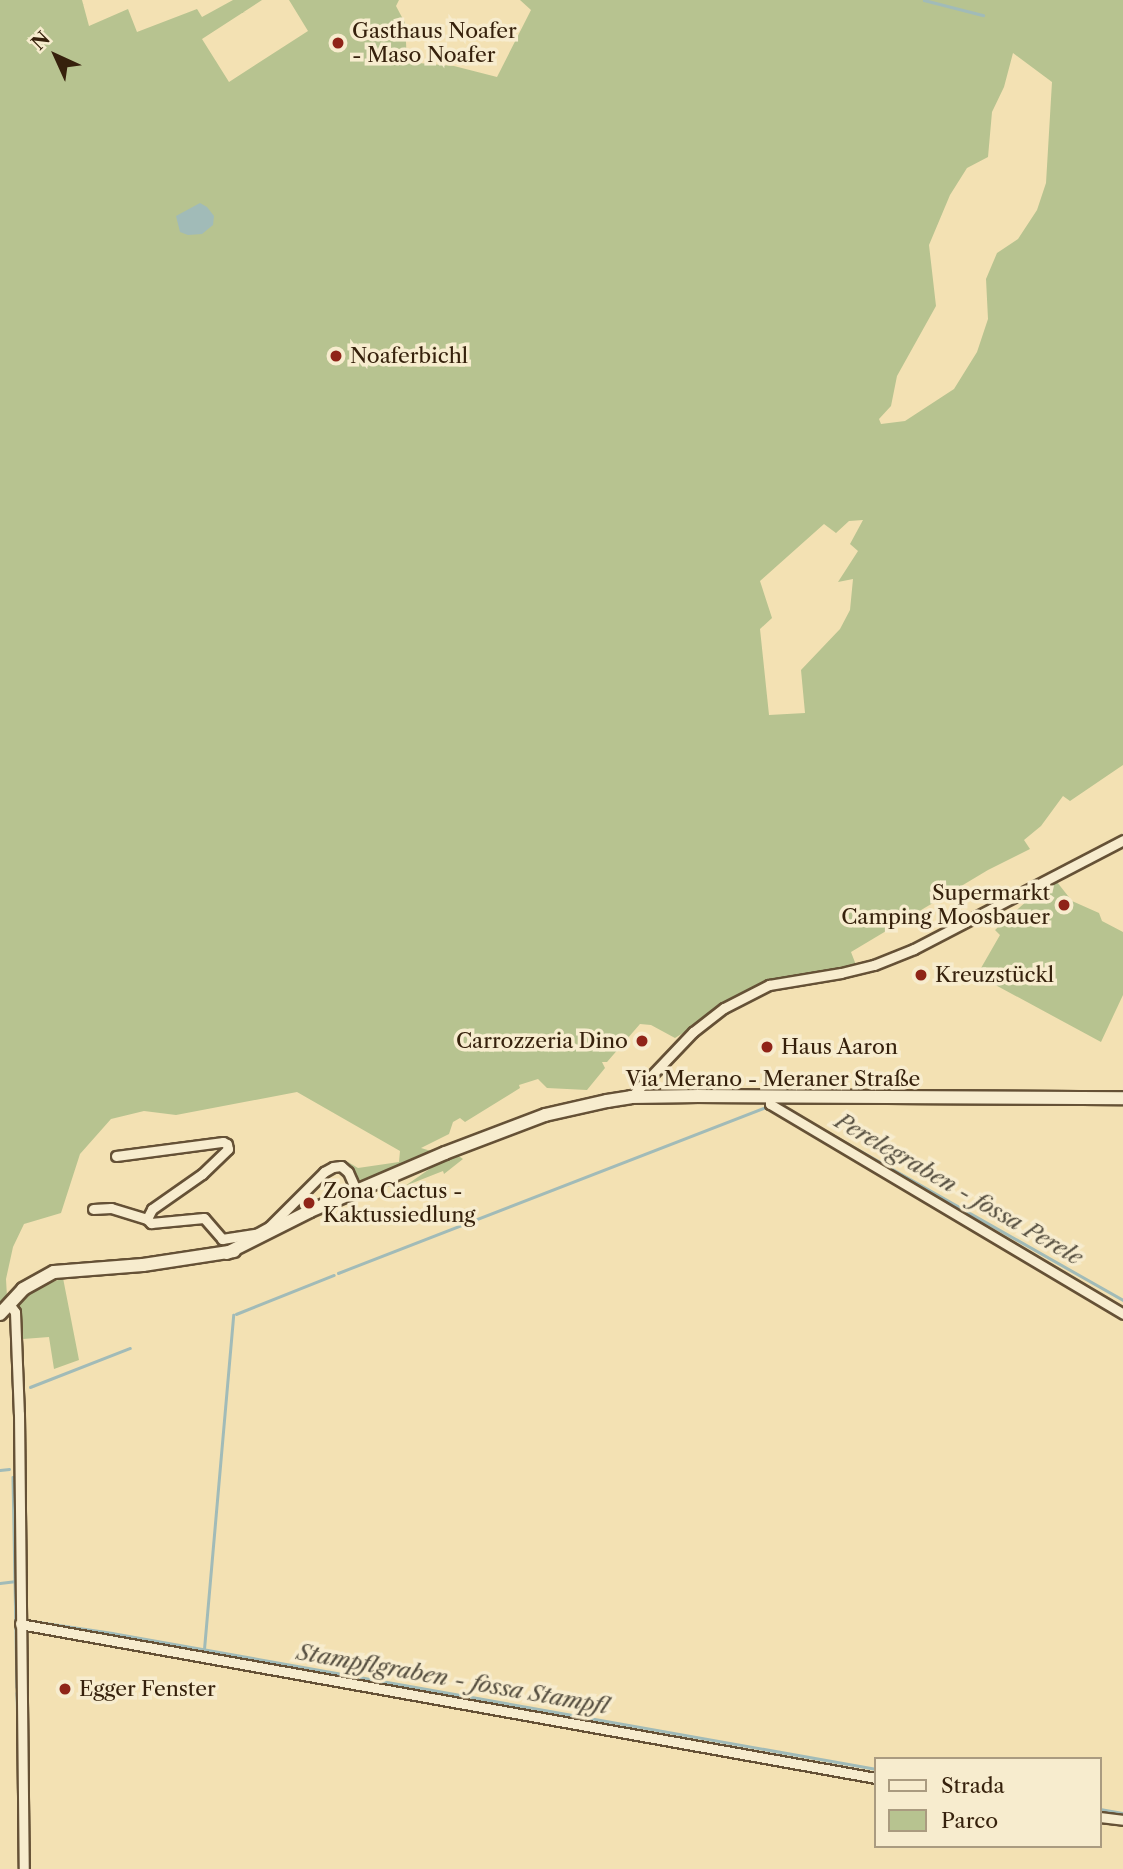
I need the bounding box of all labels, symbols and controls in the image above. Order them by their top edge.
place label: Gasthaus Noafer - Maso Noafer [352,18,517,68]
north arrow [21,21,91,91]
text: N [27,27,55,55]
marker: Gasthaus Noafer - Maso Noafer [330,35,346,51]
place label: Noaferbichl [350,343,468,369]
marker: Noaferbichl [328,348,344,364]
place label: Supermarkt Camping Moosbauer [841,880,1050,930]
marker: Supermarkt Camping Moosbauer [1056,897,1072,913]
place label: Kreuzstückl [935,962,1054,988]
marker: Kreuzstückl [913,967,929,983]
place label: Carrozzeria Dino [456,1028,628,1054]
marker: Carrozzeria Dino [634,1033,650,1049]
place label: Haus Aaron [781,1034,899,1060]
marker: Haus Aaron [759,1039,775,1055]
street label: Via Merano - Meraner Straße [625,1066,921,1092]
water label: Perelegraben - fossa Perele [830,1107,1088,1271]
place label: Zona Cactus - Kaktussiedlung [323,1178,475,1228]
marker: Zona Cactus - Kaktussiedlung [301,1195,317,1211]
water label: Stampflgraben - fossa Stampfl [295,1638,611,1720]
place label: Egger Fenster [79,1676,216,1702]
marker: Egger Fenster [57,1681,73,1697]
legend [874,1757,1102,1848]
text: Strada [941,1773,1005,1798]
text: Parco [941,1808,998,1833]

